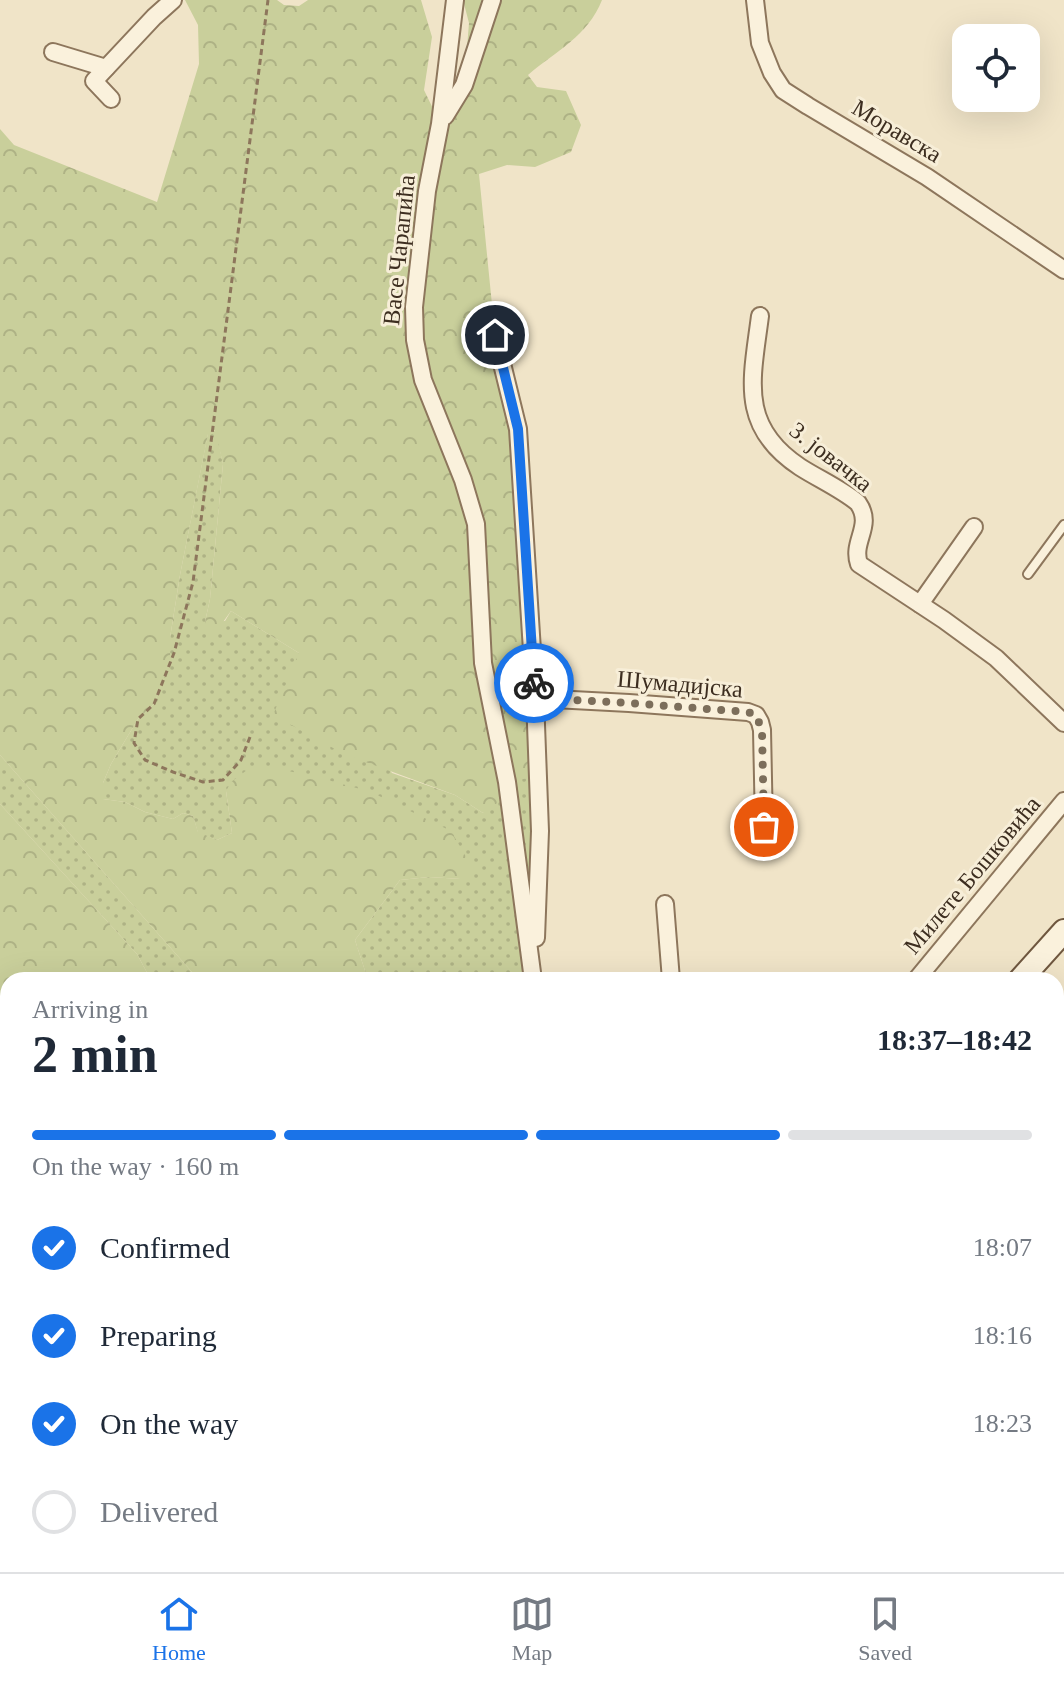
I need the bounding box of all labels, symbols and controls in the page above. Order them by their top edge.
map controls [952,24,1040,112]
button: locate [952,24,1040,112]
street label: Моравска [848,94,947,168]
street label: Васе Чарапића [378,173,420,327]
pin [461,301,529,369]
icon: home [473,313,517,357]
street label: 3. јовачка [785,417,878,497]
courier [494,643,574,723]
icon: bike [512,661,556,705]
street label: Шумадијска [616,666,744,702]
street label: Милете Бошковића [899,791,1046,959]
pin [730,793,798,861]
icon: bag [742,805,786,849]
text: Arriving in [32,995,148,1024]
text: 18:37–18:42 [877,1023,1032,1056]
text: 2 min [32,1026,158,1083]
text: On the way · 160 m [32,1152,239,1181]
icon: check [32,1226,76,1270]
text: Confirmed [100,1231,230,1264]
text: 18:07 [973,1233,1032,1262]
icon: check [32,1314,76,1358]
text: Preparing [100,1319,217,1352]
text: 18:16 [973,1321,1032,1350]
icon: check [32,1402,76,1446]
text: On the way [100,1407,238,1440]
text: 18:23 [973,1409,1032,1438]
text: Delivered [100,1495,218,1528]
tab: Home [152,1592,206,1666]
tab: Map [510,1592,554,1666]
tab: Saved [858,1592,912,1666]

